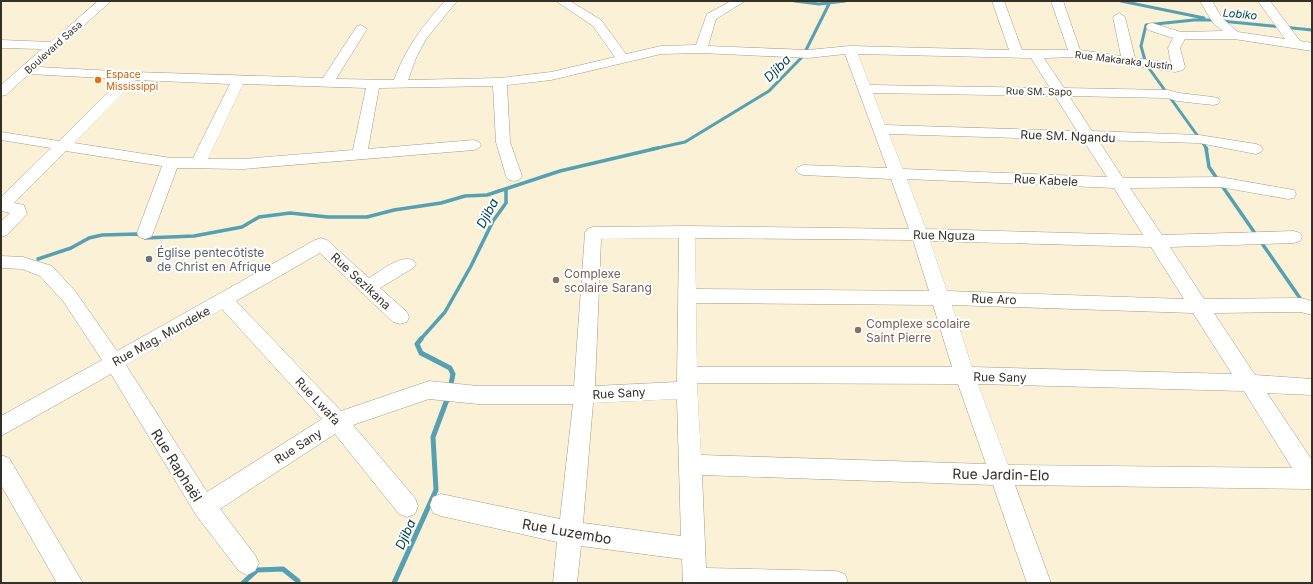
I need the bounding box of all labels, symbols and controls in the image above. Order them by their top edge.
water label: Lobiko [1222,6,1258,23]
street label: Boulevard Sasa [22,18,84,76]
street label: Rue Makaraka Justin [1074,48,1174,72]
water label: Djiba [760,51,794,85]
place label: Espace Mississippi [106,68,158,92]
marker: Espace Mississippi [93,75,103,85]
street label: Rue SM. Sapo [1006,84,1072,98]
street label: Rue SM. Ngandu [1020,127,1116,145]
street label: Rue Kabele [1014,171,1078,189]
water label: Djiba [473,195,501,231]
street label: Rue Nguza [913,227,975,243]
place label: Église pentecôtiste de Christ en Afrique [157,245,271,274]
street label: Rue Sezikana [328,249,394,313]
marker: Église pentecôtiste de Christ en Afrique [144,254,154,264]
place label: Complexe scolaire Sarang [564,266,652,295]
marker: Complexe scolaire Sarang [551,275,561,285]
street label: Rue Aro [971,291,1017,307]
street label: Rue Mag. Mundeke [109,303,213,369]
place label: Complexe scolaire Saint Pierre [866,316,970,345]
marker: Complexe scolaire Saint Pierre [853,325,863,335]
street label: Rue Sany [973,369,1027,385]
street label: Rue Lwafa [292,374,344,428]
street label: Rue Sany [592,384,646,402]
street label: Rue Sany [272,425,325,467]
street label: Rue Raphaël [148,426,206,504]
street label: Rue Jardin-Elo [952,465,1050,483]
street label: Rue Luzembo [521,515,613,547]
water label: Djiba [391,516,419,552]

